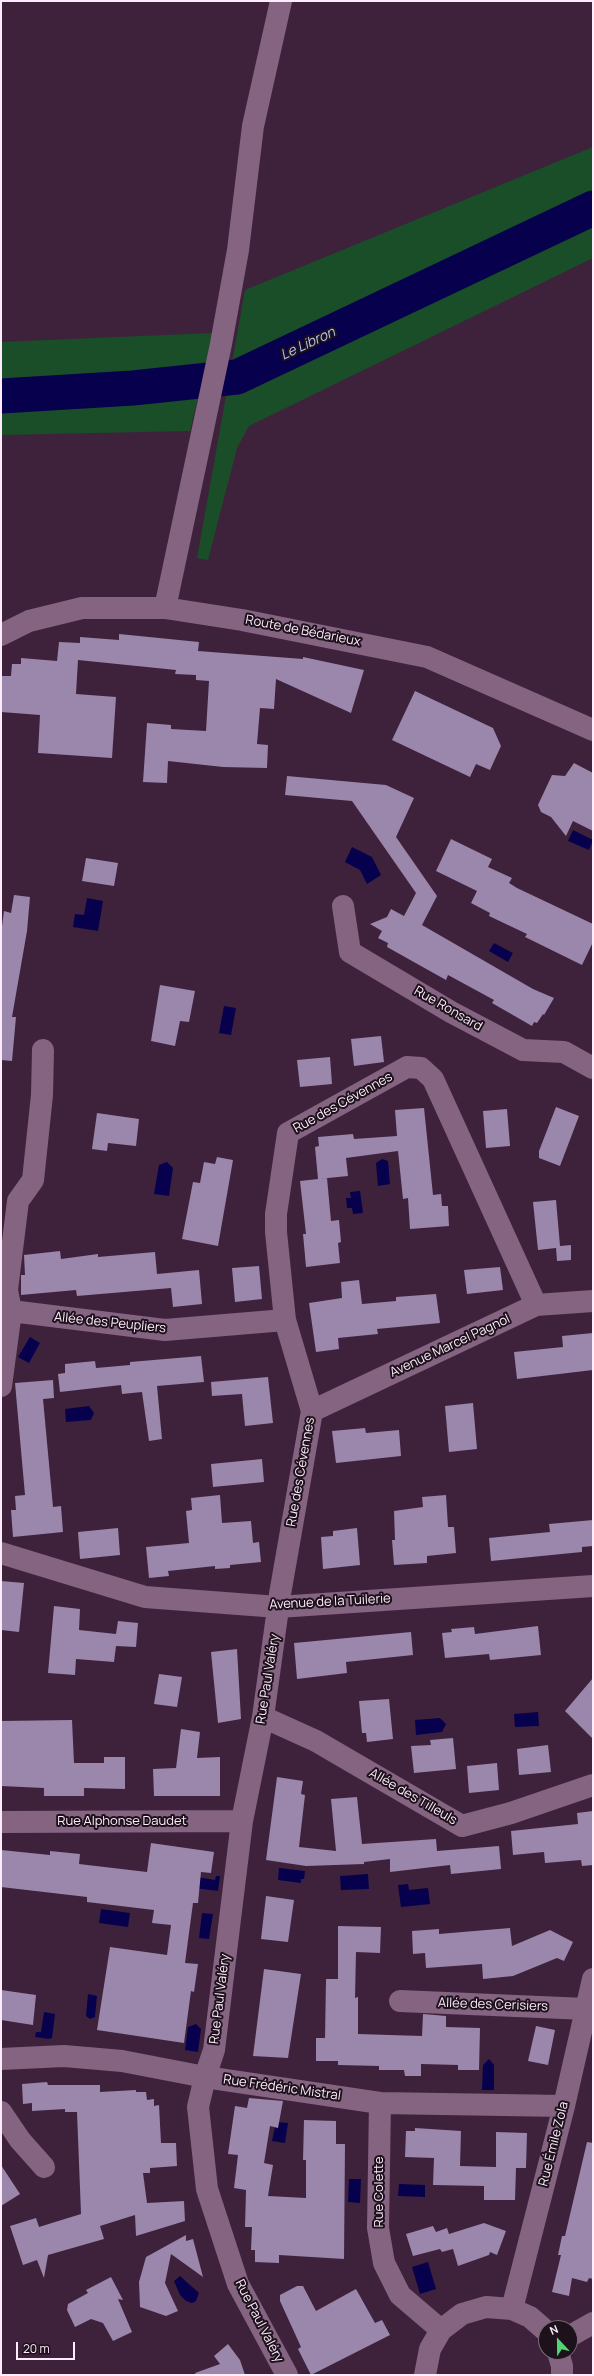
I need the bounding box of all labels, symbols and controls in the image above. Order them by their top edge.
water label: Le Libron [278,324,338,364]
street label: Route de Bédarieux [244,612,362,650]
street label: Rue Ronsard [411,983,485,1035]
street label: Rue des Cévennes [291,1069,395,1137]
street label: Allée des Peupliers [53,1309,167,1337]
street label: Avenue Marcel Pagnol [387,1311,513,1381]
street label: Rue des Cévennes [284,1416,318,1528]
street label: Avenue de la Tuilerie [269,1591,391,1613]
street label: Rue Paul Valéry [253,1633,283,1725]
street label: Allée des Tilleuls [366,1766,460,1828]
street label: Rue Alphonse Daudet [57,1813,187,1829]
street label: Rue Paul Valéry [207,1953,233,2045]
street label: Allée des Cerisiers [438,1995,548,2015]
street label: Rue Frédéric Mistral [222,2072,342,2104]
street label: Rue Émile Zola [536,2100,572,2188]
street label: Rue Colette [371,2157,387,2227]
street label: Rue Paul Valéry [231,2277,287,2365]
north arrow [538,2320,578,2360]
text: N [547,2321,560,2338]
scale bar [18,2334,77,2360]
text: 20 m [23,2340,50,2357]

